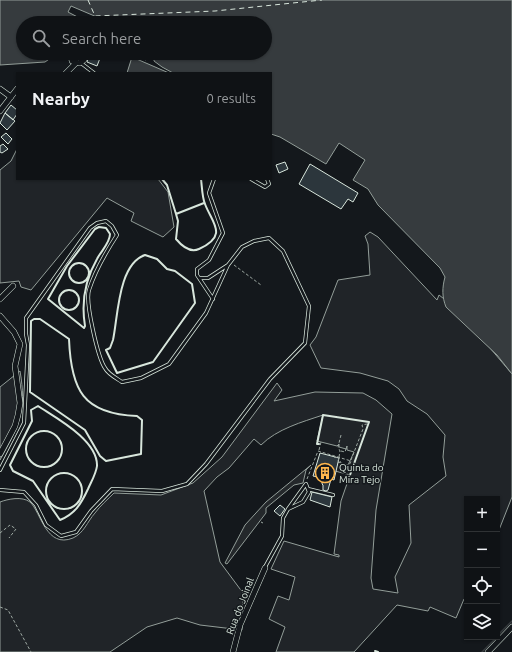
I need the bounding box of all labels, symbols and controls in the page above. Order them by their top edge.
search box [16,16,272,60]
icon: search [30,27,52,49]
text: Search here [62,30,141,47]
text: Nearby [32,89,90,108]
text: 0 results [206,91,256,105]
building icon: Quinta do Mira Tejo [314,462,336,484]
place label: Quinta do Mira Tejo [339,462,384,485]
map controls [464,496,500,640]
button: + [464,496,500,532]
button: − [464,532,500,568]
button: locate [464,568,500,604]
street label: Rua do Joinal [224,576,256,636]
button: layers [464,604,500,640]

